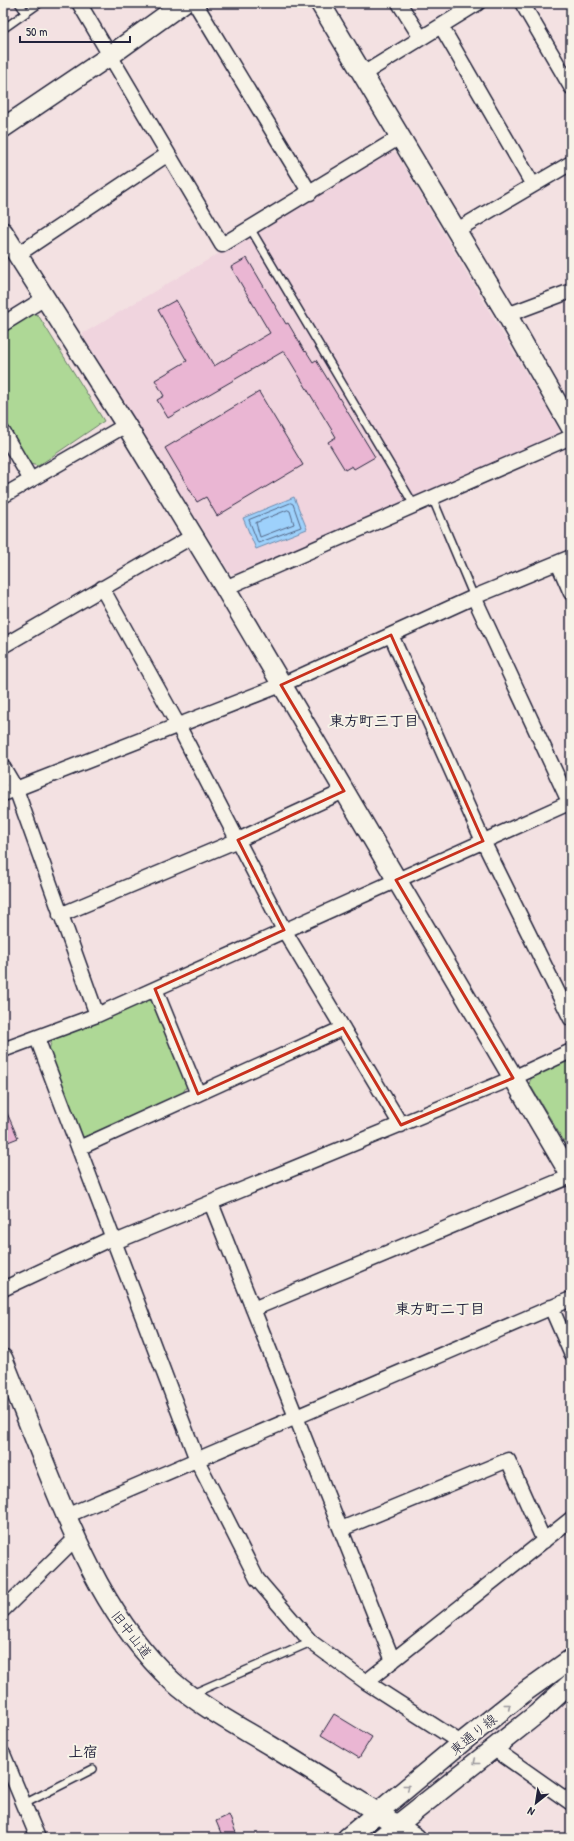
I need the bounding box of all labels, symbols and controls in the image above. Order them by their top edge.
scale bar [20,18,130,44]
text: 50 m [26,23,47,40]
district label: 東方町三丁目 [329,710,419,731]
district label: 東方町二丁目 [395,1298,485,1319]
street label: 旧中山道 [107,1606,157,1662]
one-way arrow [504,1703,511,1710]
street label: 東通り線 [445,1709,501,1759]
district label: 上宿 [68,1741,98,1762]
one-way arrow [474,1757,481,1764]
north arrow [516,1783,556,1823]
one-way arrow [403,1785,410,1792]
text: N [525,1804,537,1819]

